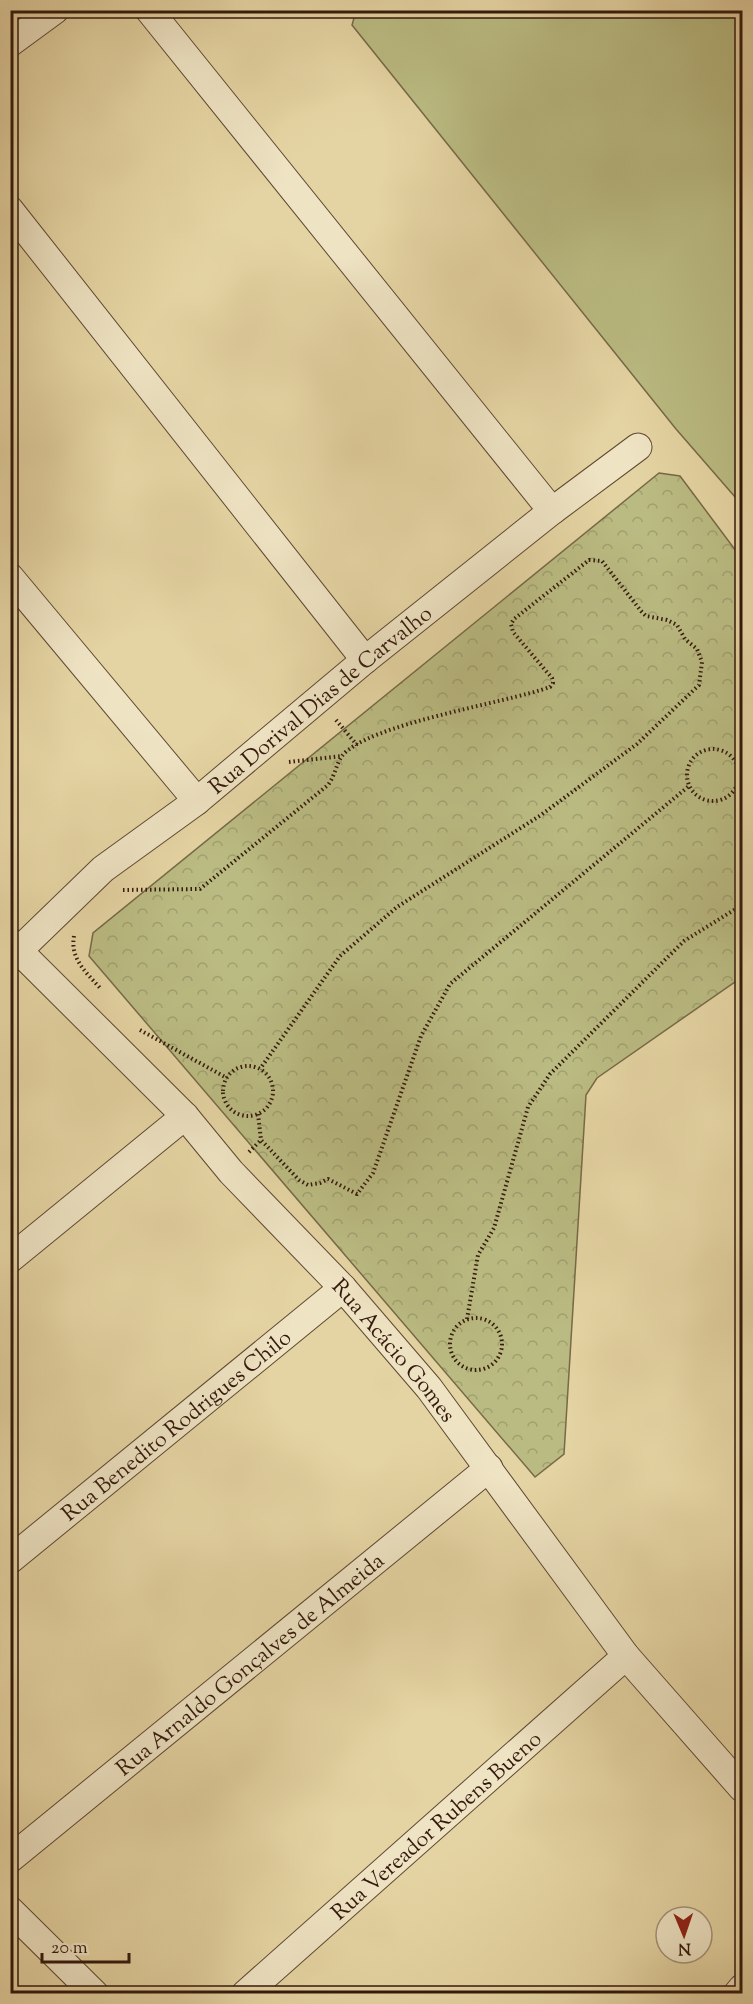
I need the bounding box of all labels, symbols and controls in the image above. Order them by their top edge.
street label: Rua Dorival Dias de Carvalho [203,599,440,803]
street label: Rua Acácio Gomes [323,1272,462,1430]
street label: Rua Benedito Rodrigues Chilo [56,1323,299,1531]
street label: Rua Arnaldo Gonçalves de Almeida [110,1547,392,1785]
street label: Rua Vereador Rubens Bueno [325,1725,550,1929]
north arrow [654,1905,714,1965]
scale bar [42,1926,129,1964]
text: 20 m [51,1936,88,1962]
text: N [677,1936,691,1959]

